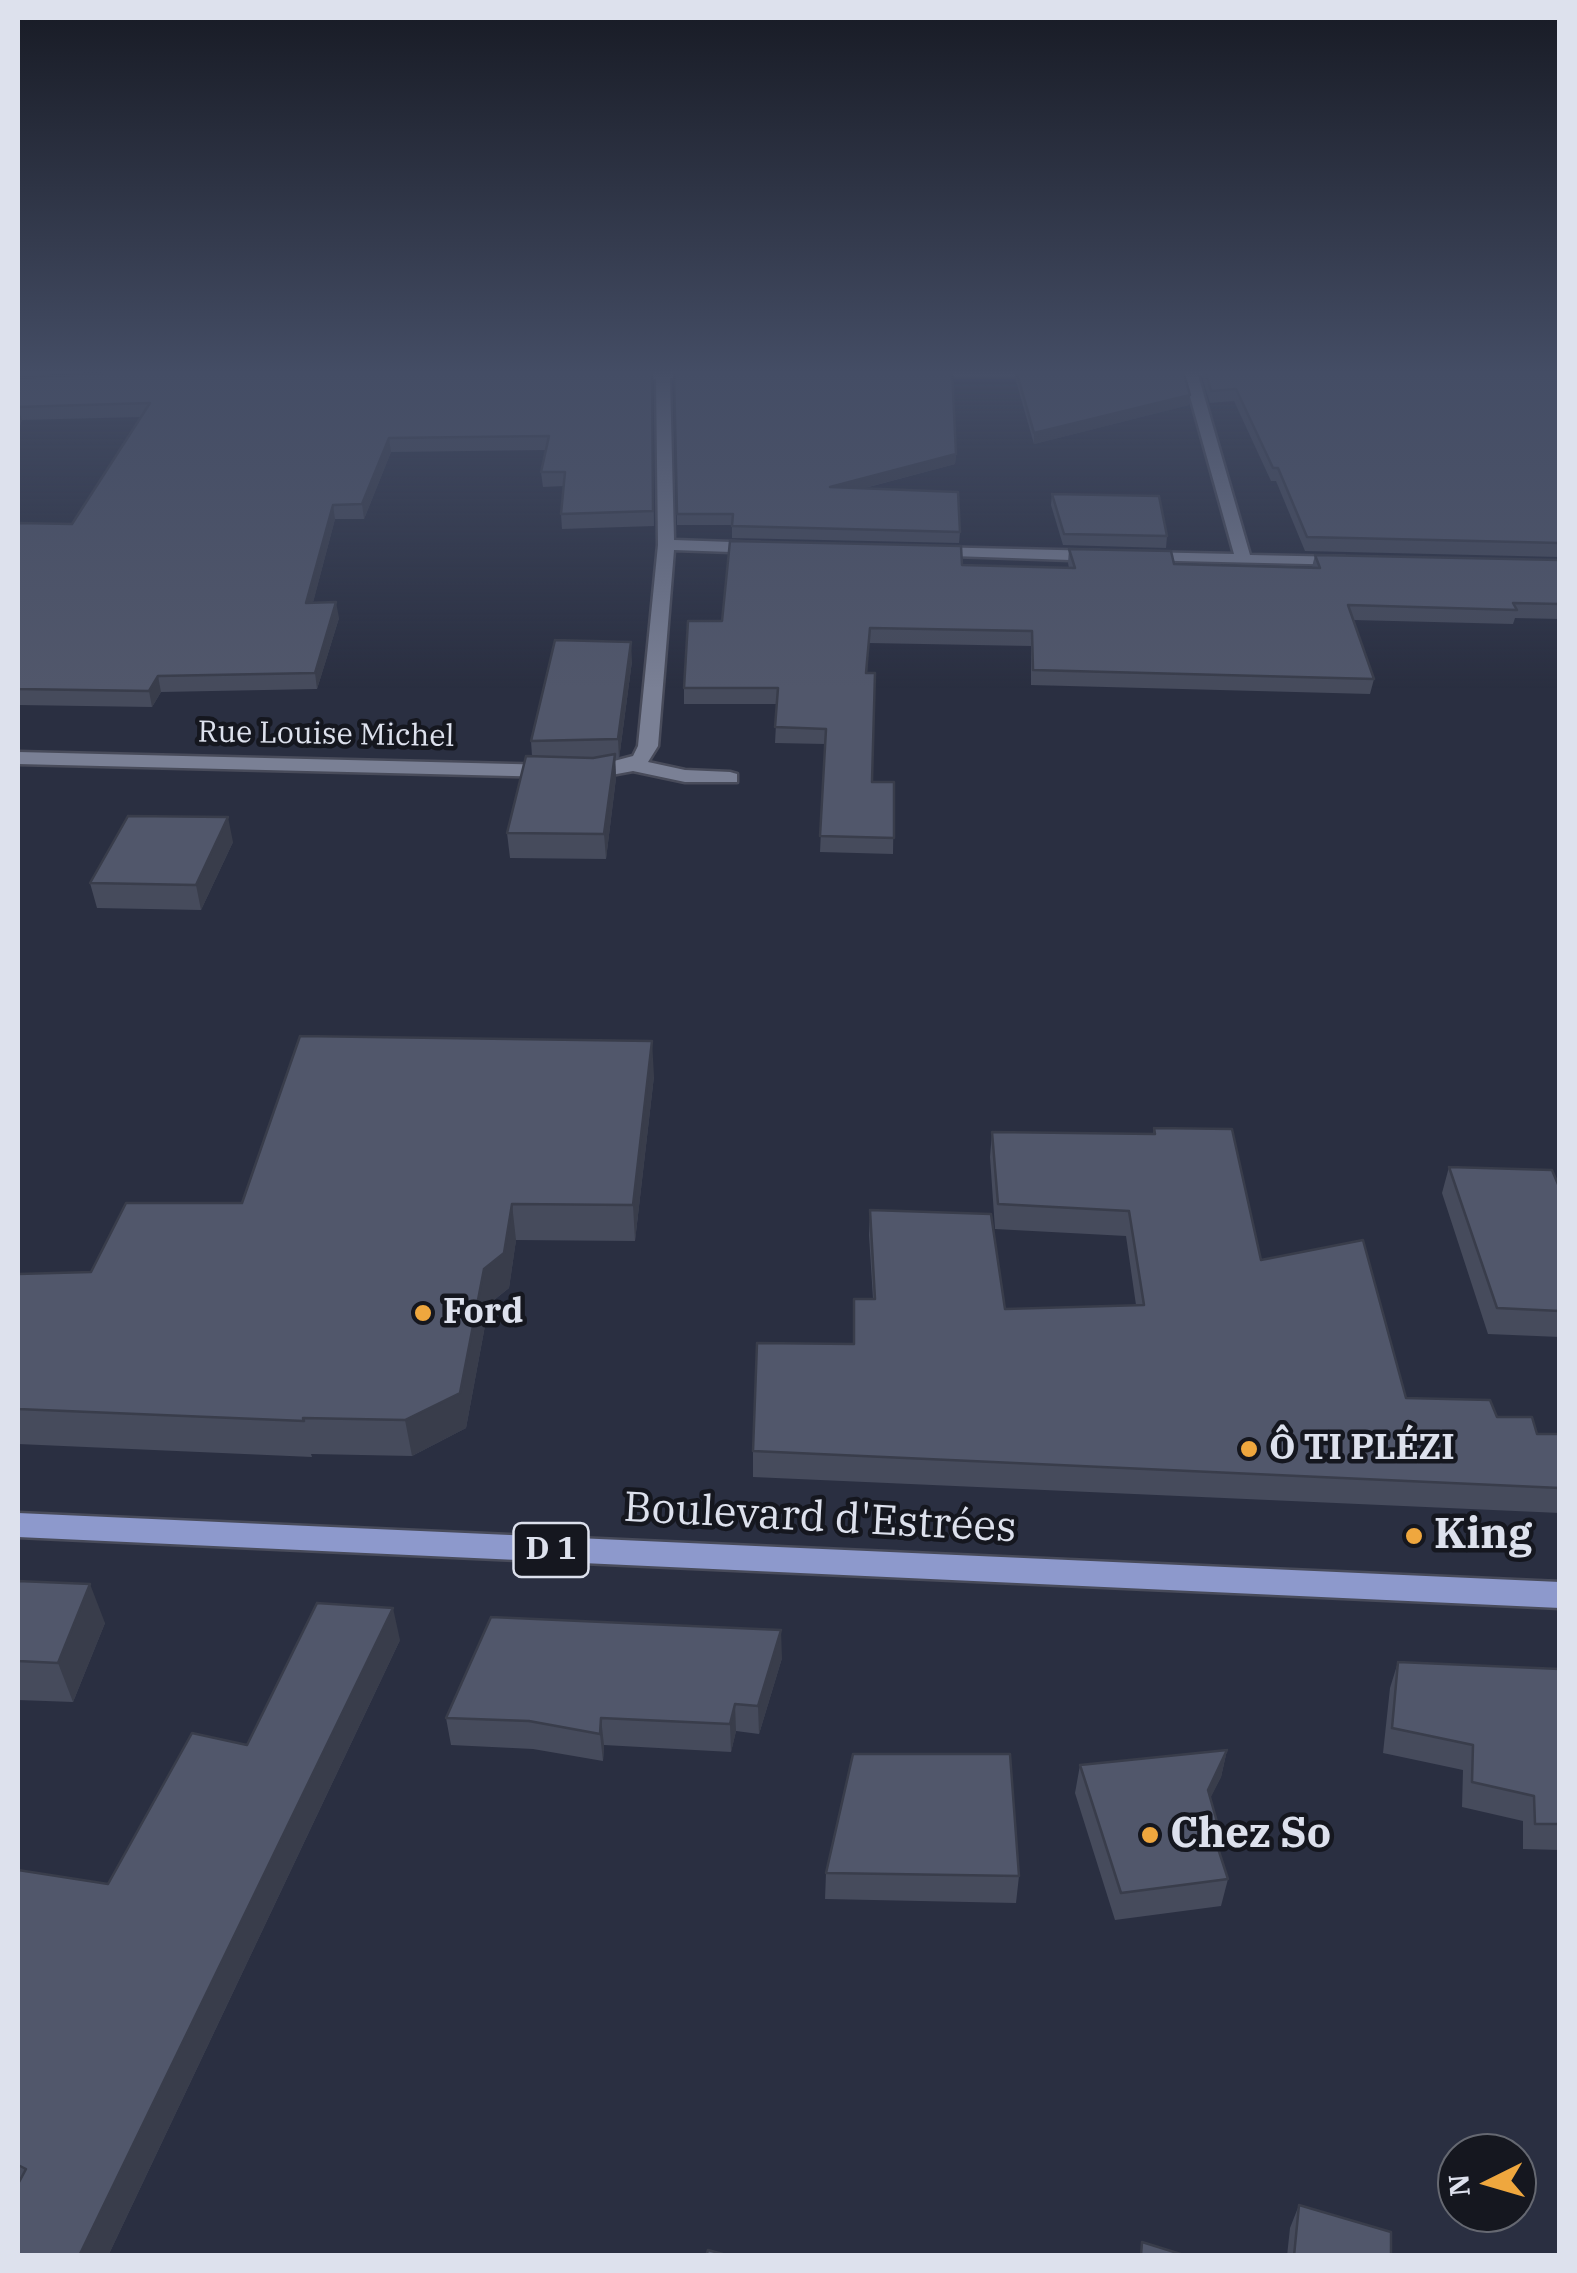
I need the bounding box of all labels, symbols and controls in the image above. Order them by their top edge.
street label: Rue Louise Michel [197,715,455,755]
place label: Ford [443,1292,523,1334]
marker: Ford [412,1302,434,1324]
place label: Ô TI PLÉZI [1269,1428,1455,1470]
marker: Ô TI PLÉZI [1238,1438,1260,1460]
street label: Boulevard d'Estrées [622,1484,1018,1554]
place label: King [1434,1511,1532,1561]
road number: D 1 [514,1523,588,1577]
marker: King [1403,1525,1425,1547]
place label: Chez So [1170,1810,1331,1860]
marker: Chez So [1139,1824,1161,1846]
north arrow [1437,2133,1537,2233]
text: N [1439,2173,1478,2198]

